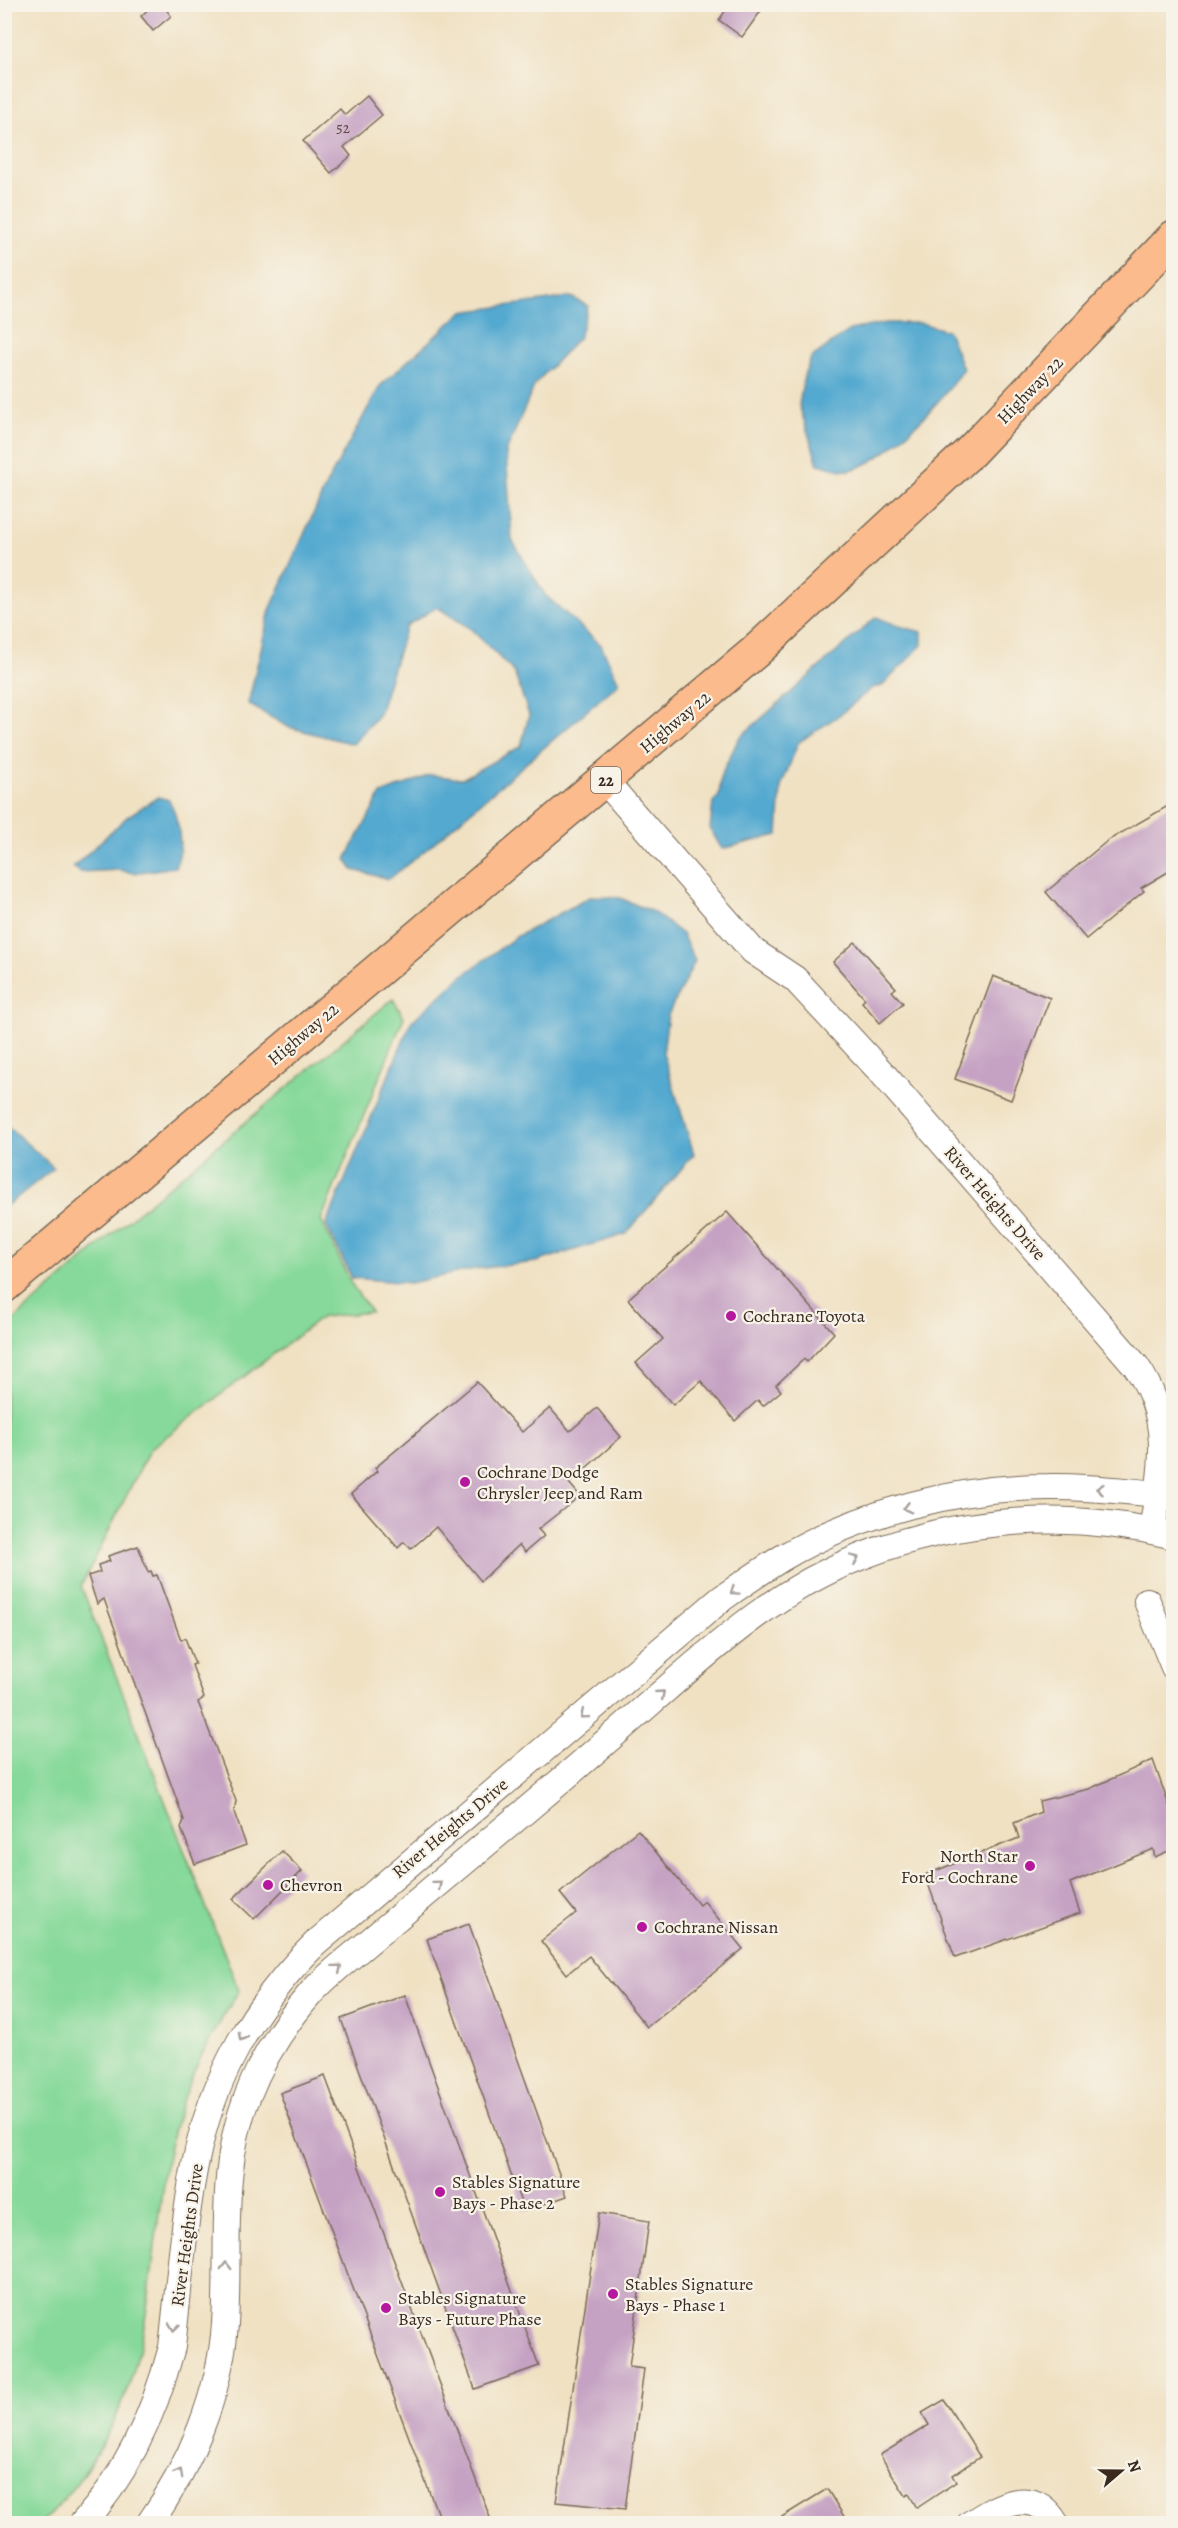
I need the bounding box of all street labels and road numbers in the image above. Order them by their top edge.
street label: Highway 22 [992,350,1069,429]
street label: Highway 22 [634,685,716,759]
road number: 22 [591,767,621,793]
street label: Highway 22 [262,997,344,1071]
street label: River Heights Drive [939,1141,1051,1265]
street label: River Heights Drive [387,1772,513,1884]
street label: River Heights Drive [165,2162,209,2308]

